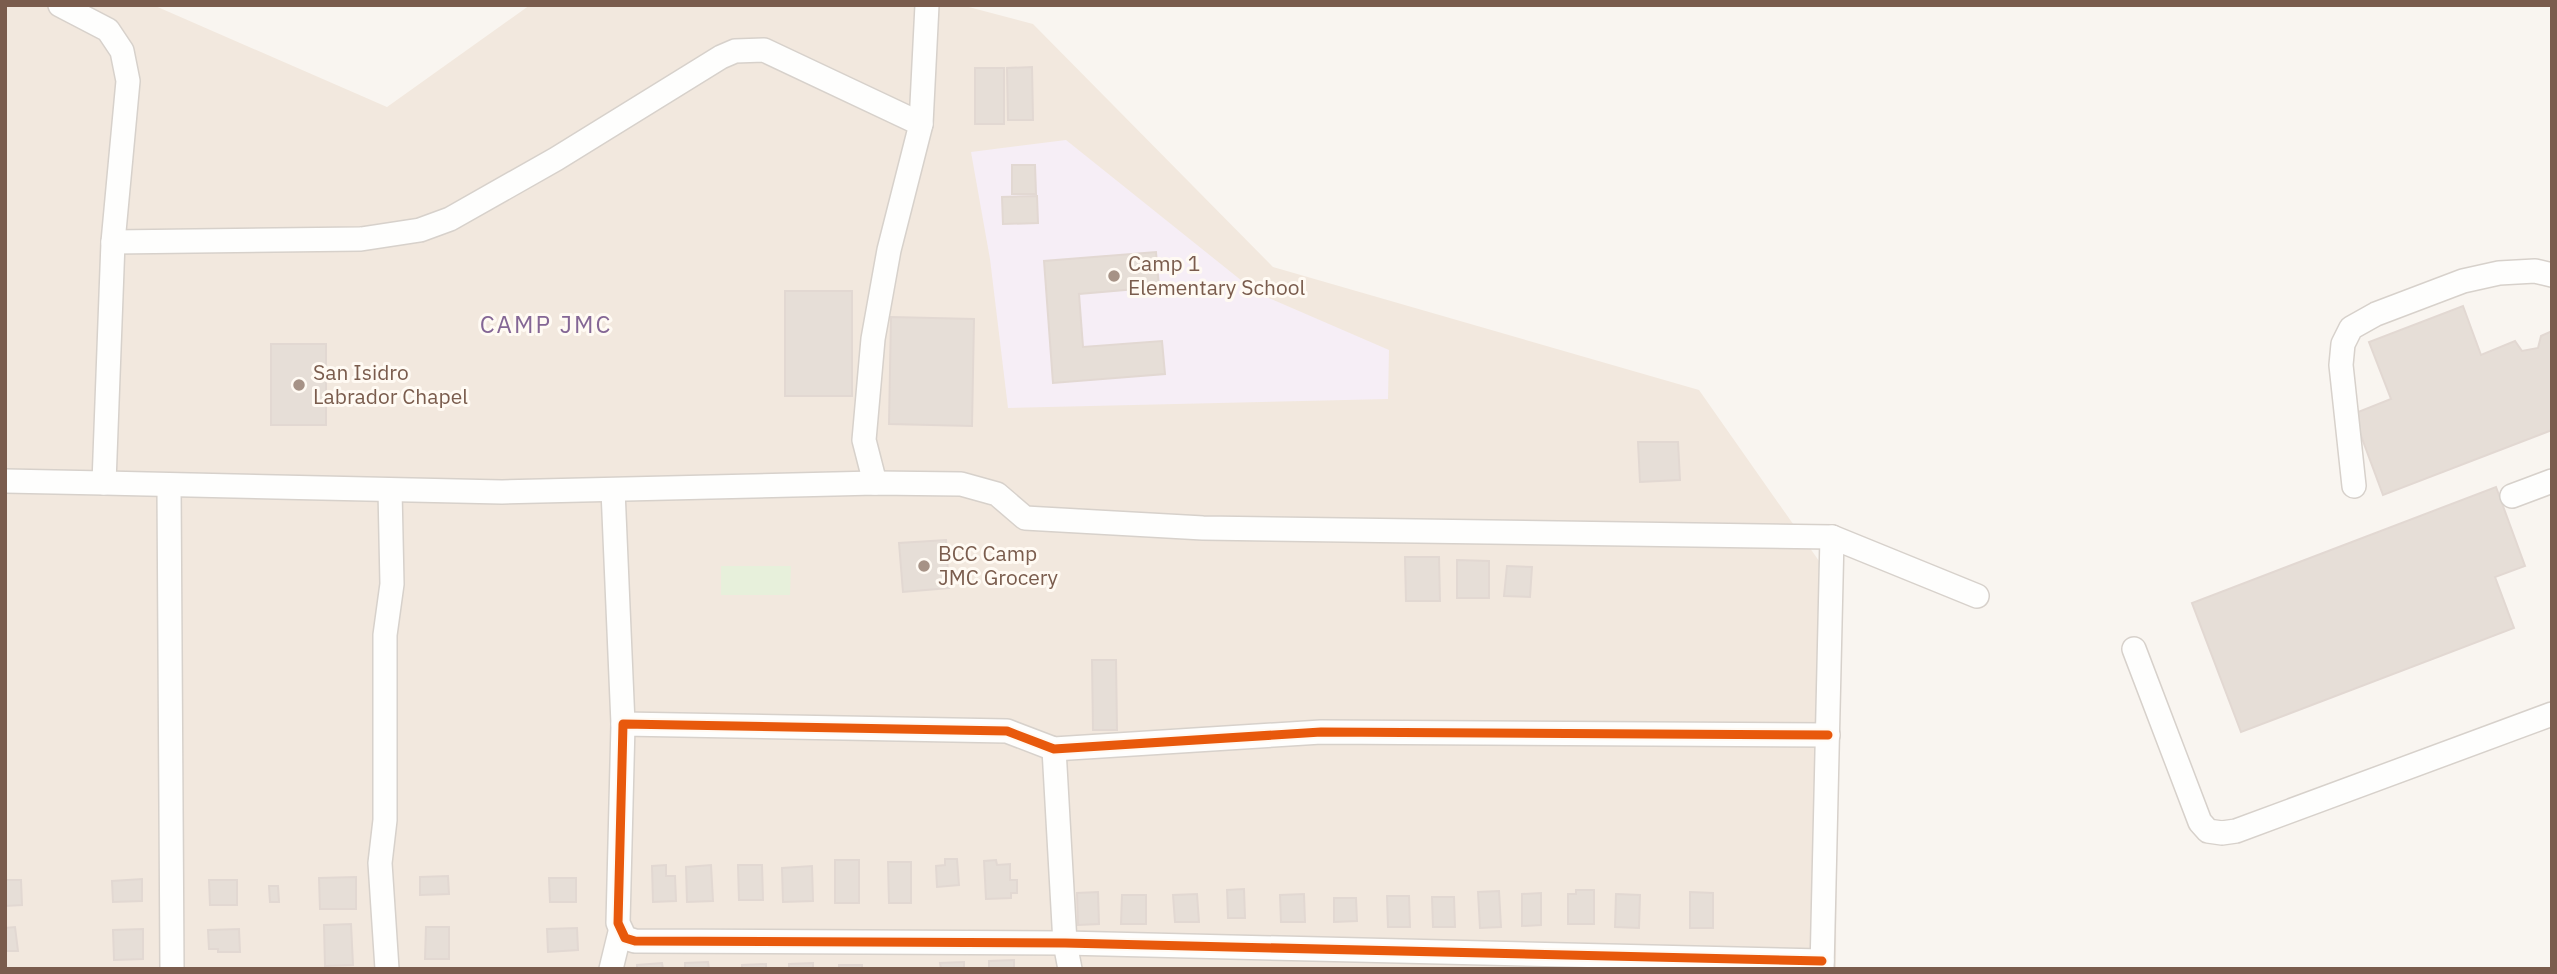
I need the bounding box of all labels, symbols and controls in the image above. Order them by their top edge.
place label: Camp 1 Elementary School [1128,249,1305,301]
marker: Camp 1 Elementary School [1106,268,1122,284]
district label: CAMP JMC [480,308,612,340]
place label: San Isidro Labrador Chapel [313,358,468,410]
marker: San Isidro Labrador Chapel [291,377,307,393]
place label: BCC Camp JMC Grocery [938,539,1059,591]
marker: BCC Camp JMC Grocery [916,558,932,574]

